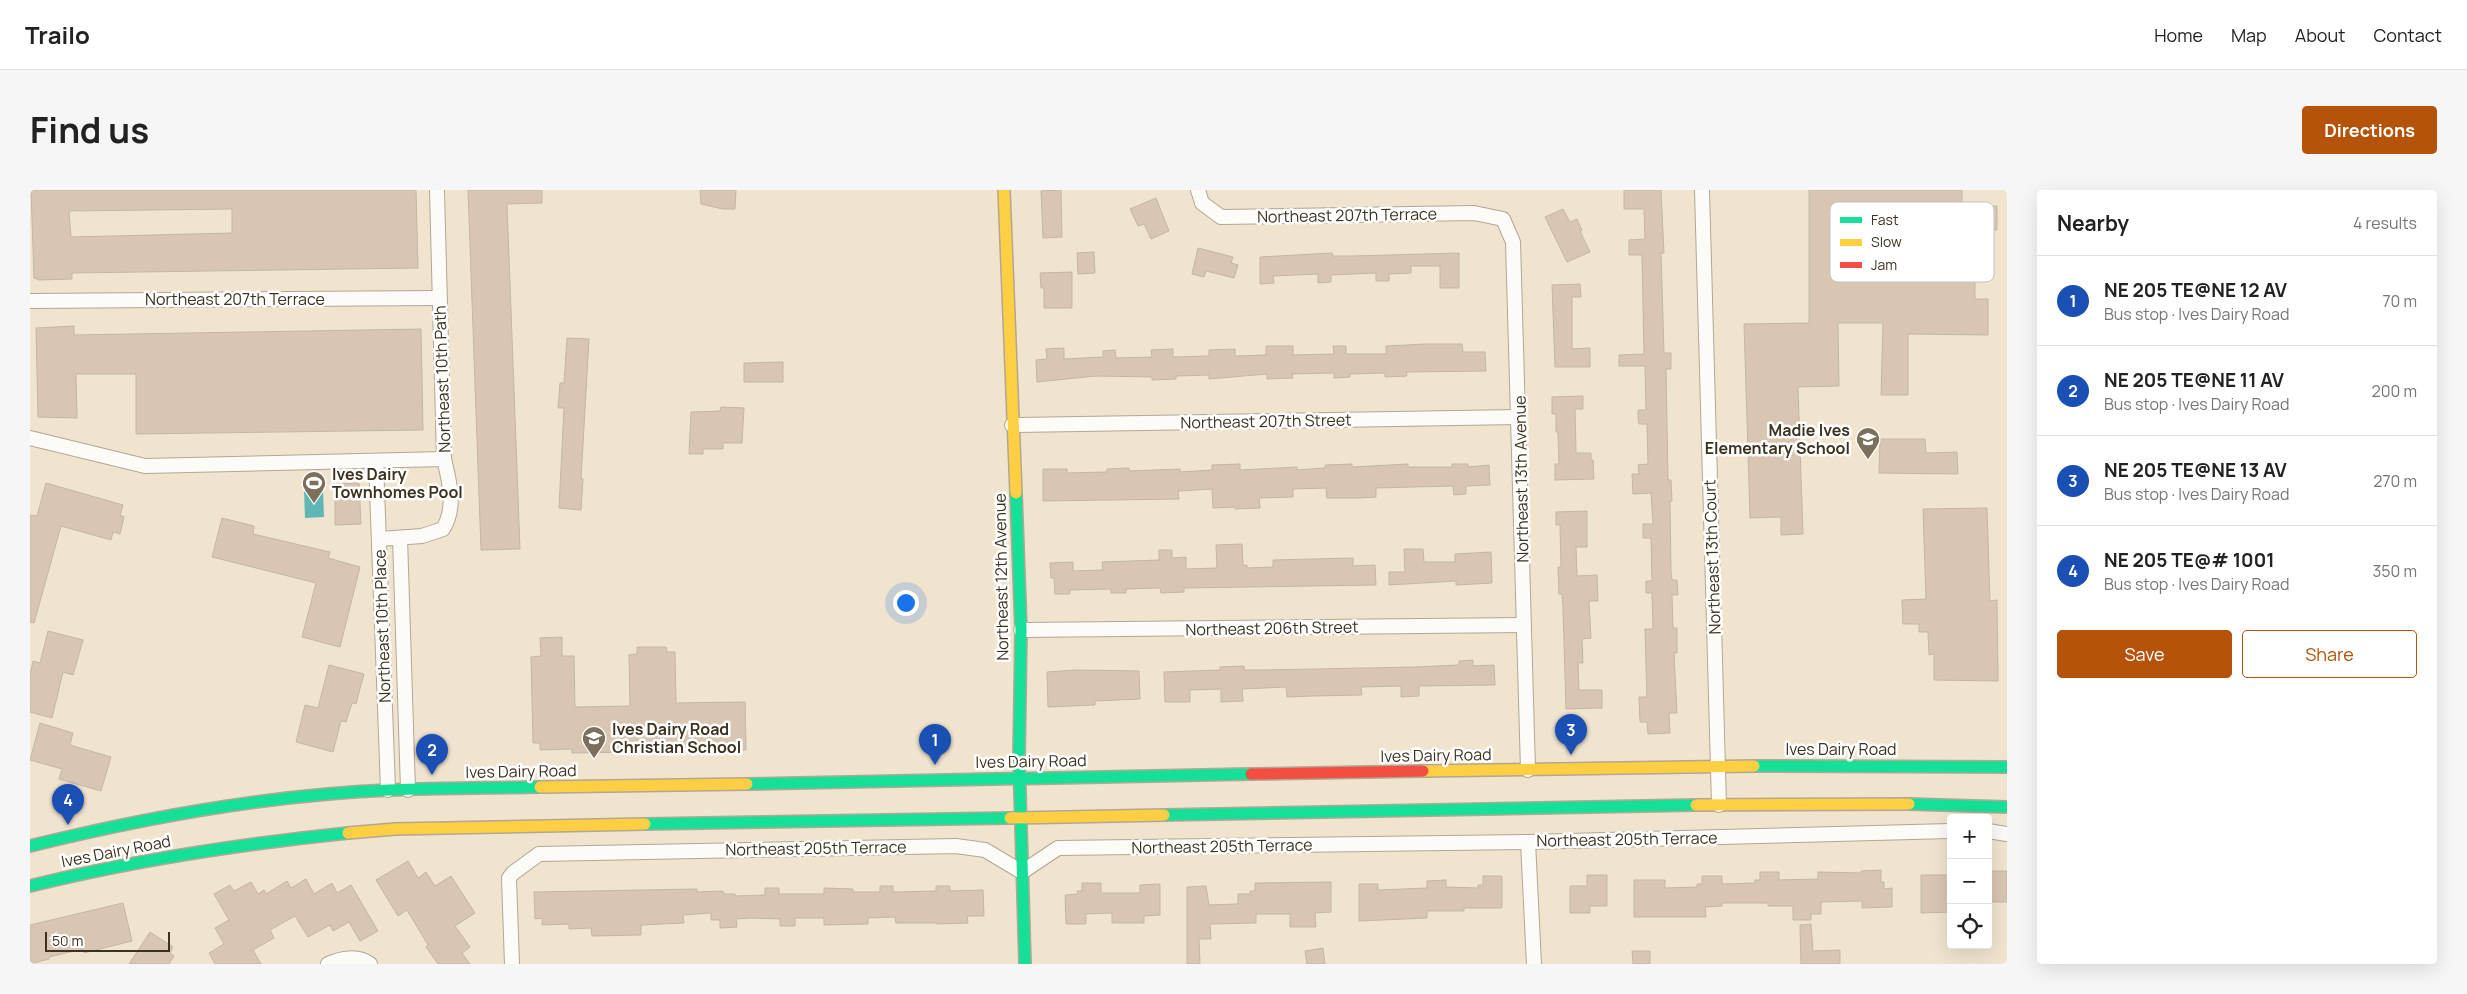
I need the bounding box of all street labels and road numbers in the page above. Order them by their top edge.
street label: Northeast 207th Terrace [1257,202,1437,228]
street label: Northeast 207th Terrace [145,288,325,310]
street label: Northeast 10th Path [428,305,456,453]
street label: Northeast 13th Avenue [1509,395,1533,563]
street label: Northeast 207th Street [1180,409,1352,433]
street label: Northeast 13th Court [1698,479,1726,635]
street label: Northeast 12th Avenue [989,493,1013,661]
street label: Northeast 10th Place [368,549,396,703]
street label: Northeast 206th Street [1185,615,1359,641]
street label: Ives Dairy Road [1785,738,1897,760]
street label: Ives Dairy Road [1380,743,1492,767]
street label: Ives Dairy Road [975,749,1087,773]
street label: Ives Dairy Road [465,759,577,783]
street label: Northeast 205th Terrace [1536,826,1718,852]
street label: Ives Dairy Road [59,830,173,872]
street label: Northeast 205th Terrace [1131,833,1313,859]
street label: Northeast 205th Terrace [725,835,907,861]

